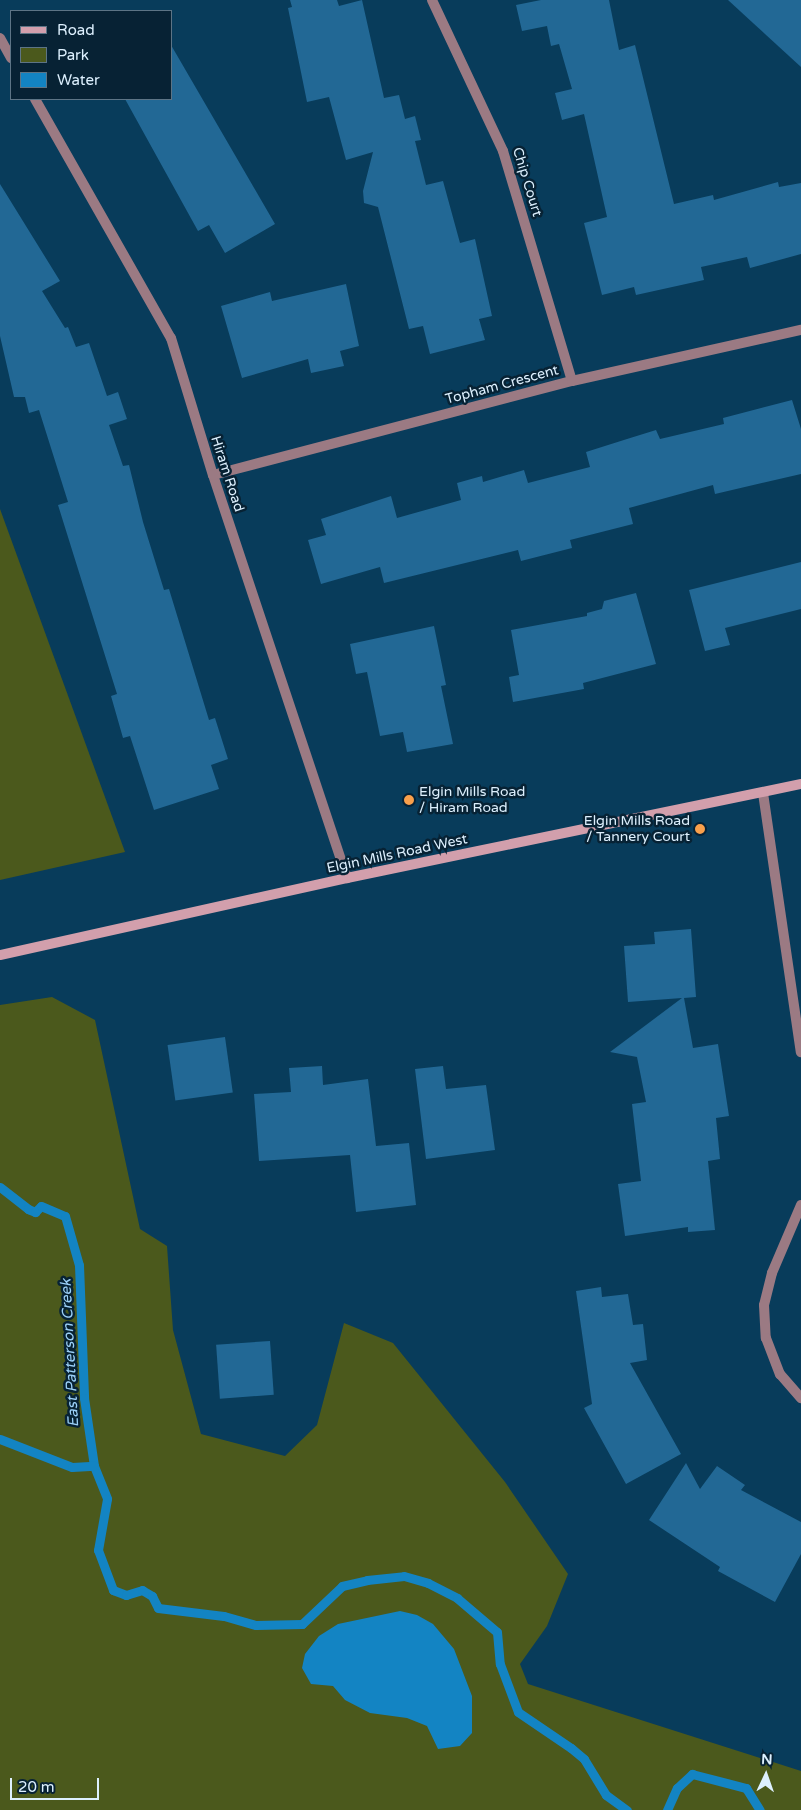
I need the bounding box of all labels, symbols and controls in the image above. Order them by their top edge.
legend [10,10,172,100]
text: Road [57,21,95,39]
text: Park [57,46,89,64]
text: Water [57,71,100,89]
street label: Chip Court [509,145,545,219]
street label: Topham Crescent [444,362,560,408]
street label: Hiram Road [207,434,247,514]
place label: Elgin Mills Road / Hiram Road [419,784,525,816]
marker: Elgin Mills Road / Hiram Road [403,794,415,806]
place label: Elgin Mills Road / Tannery Court [584,813,690,846]
marker: Elgin Mills Road / Tannery Court [694,823,706,835]
street label: Elgin Mills Road West [325,831,469,877]
water label: East Patterson Creek [57,1278,83,1428]
north arrow [741,1750,791,1800]
text: N [761,1751,773,1768]
scale bar [12,1768,101,1800]
text: 20 m [18,1778,55,1796]

